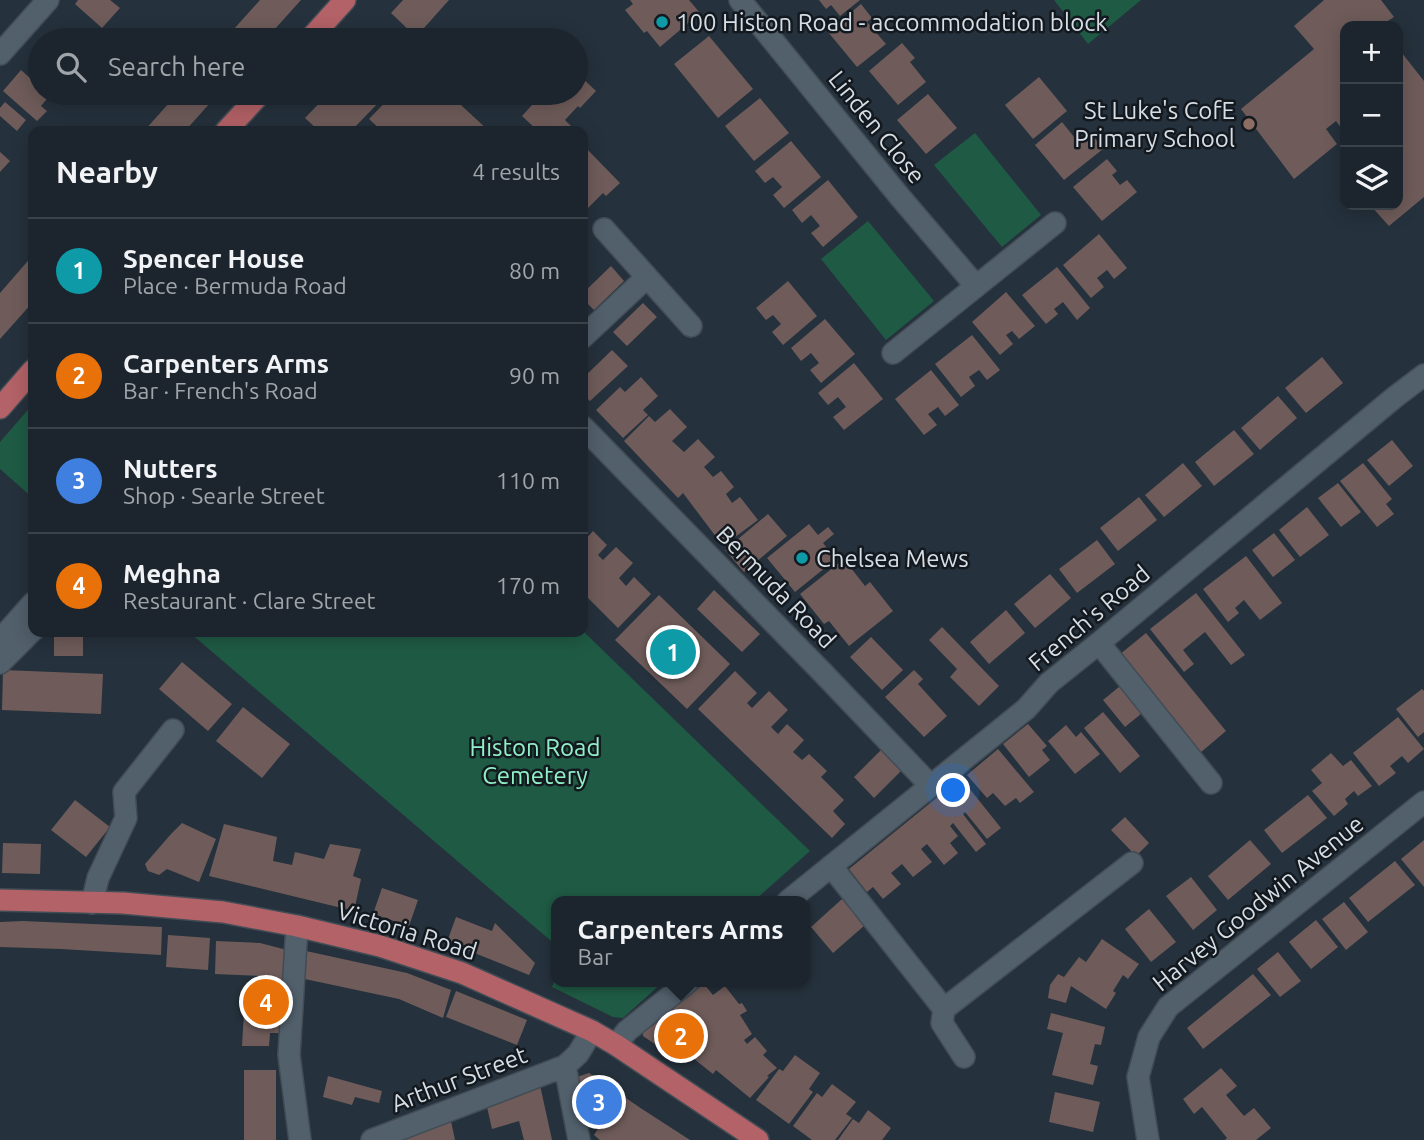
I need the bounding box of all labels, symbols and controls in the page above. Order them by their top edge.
place label: 100 Histon Road - accommodation block [676,9,1108,36]
marker: 100 Histon Road - accommodation block [654,14,670,30]
map controls [1340,21,1403,210]
button: + [1340,21,1403,84]
search box [28,28,588,105]
icon: search [52,48,90,86]
text: Search here [108,52,245,81]
street label: Linden Close [823,65,931,189]
button: − [1340,84,1403,147]
place label: St Luke's CofE Primary School [1074,97,1235,152]
marker: St Luke's CofE Primary School [1241,116,1257,132]
button: layers [1340,147,1403,210]
text: Nearby [56,155,158,189]
text: 4 results [472,159,560,184]
text: Spencer House [123,244,305,273]
text: 1 [73,258,85,283]
text: 80 m [509,258,560,283]
text: Place · Bermuda Road [123,273,347,298]
text: Carpenters Arms [123,349,329,378]
text: 2 [73,363,85,388]
text: 90 m [509,363,560,388]
text: Bar · French's Road [123,378,318,403]
text: Nutters [123,454,218,483]
text: 3 [73,468,85,493]
text: 110 m [496,468,560,493]
text: Shop · Searle Street [123,483,325,508]
street label: Bermuda Road [711,520,841,654]
place label: Chelsea Mews [816,545,969,572]
marker: Chelsea Mews [794,550,810,566]
text: Meghna [123,559,221,588]
street label: French's Road [1023,560,1155,676]
text: 4 [73,573,85,598]
text: 170 m [496,573,560,598]
text: Restaurant · Clare Street [123,588,376,613]
pin: 1 [650,626,696,678]
park label: Histon Road Cemetery [470,734,600,789]
your location [936,773,970,807]
street label: Harvey Goodwin Avenue [1147,810,1369,996]
popup [551,896,810,987]
street label: Victoria Road [334,897,480,965]
text: Carpenters Arms [578,915,783,944]
text: Bar [578,944,613,969]
pin: 4 [243,976,289,1028]
pin: 2 [658,1010,704,1062]
street label: Arthur Street [387,1041,531,1117]
pin: 3 [576,1076,622,1128]

